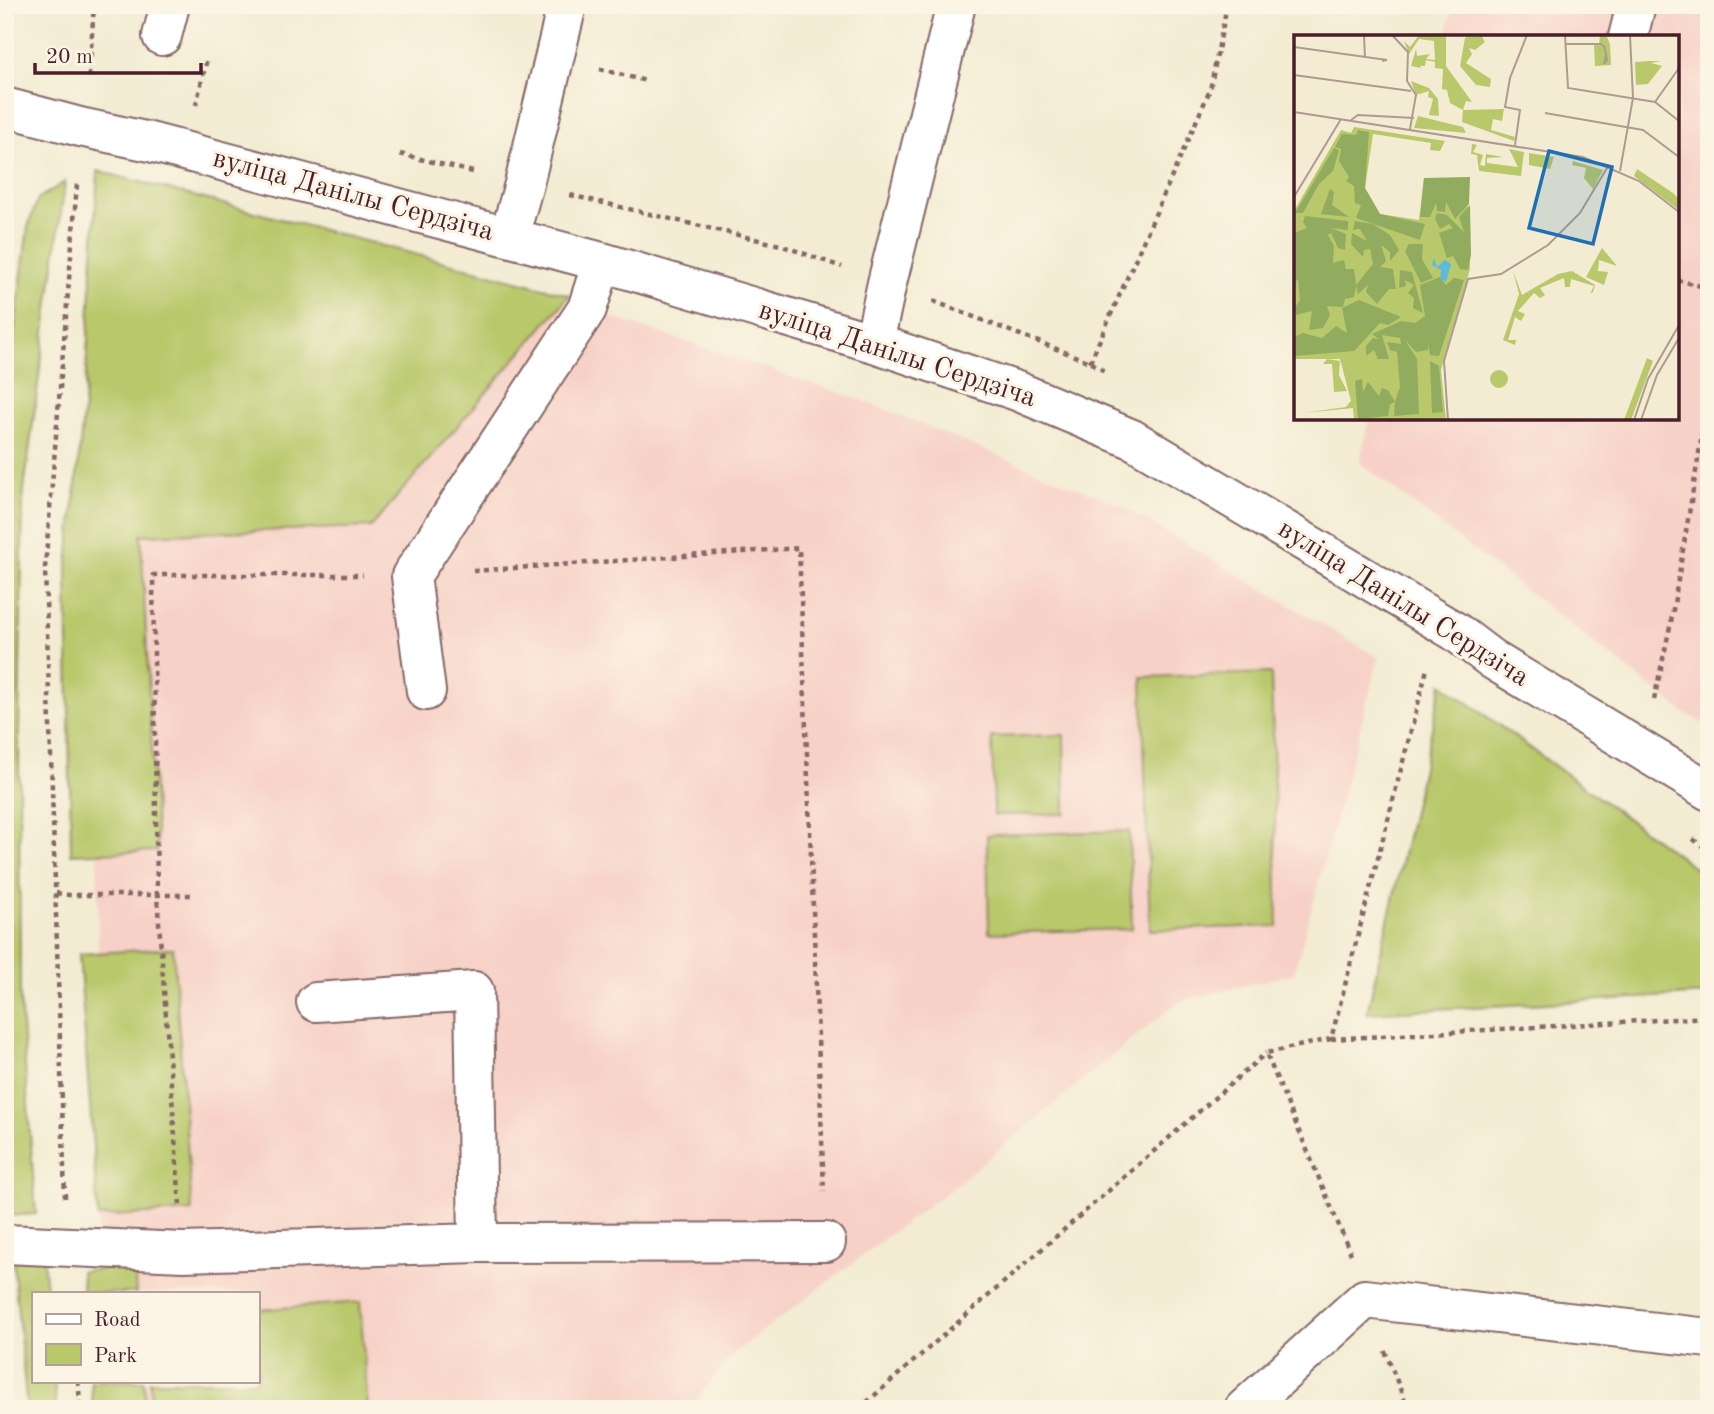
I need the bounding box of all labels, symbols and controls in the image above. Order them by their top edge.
scale bar [35,32,201,76]
inset map [1294,35,1679,420]
text: 20 m [46,47,93,68]
street label: вуліца Данілы Сердзіча [209,145,497,247]
street label: вуліца Данілы Сердзіча [755,297,1039,413]
street label: вуліца Данілы Сердзіча [1273,515,1533,693]
legend [32,1292,259,1382]
text: Road [94,1310,141,1331]
text: Park [94,1346,137,1367]

